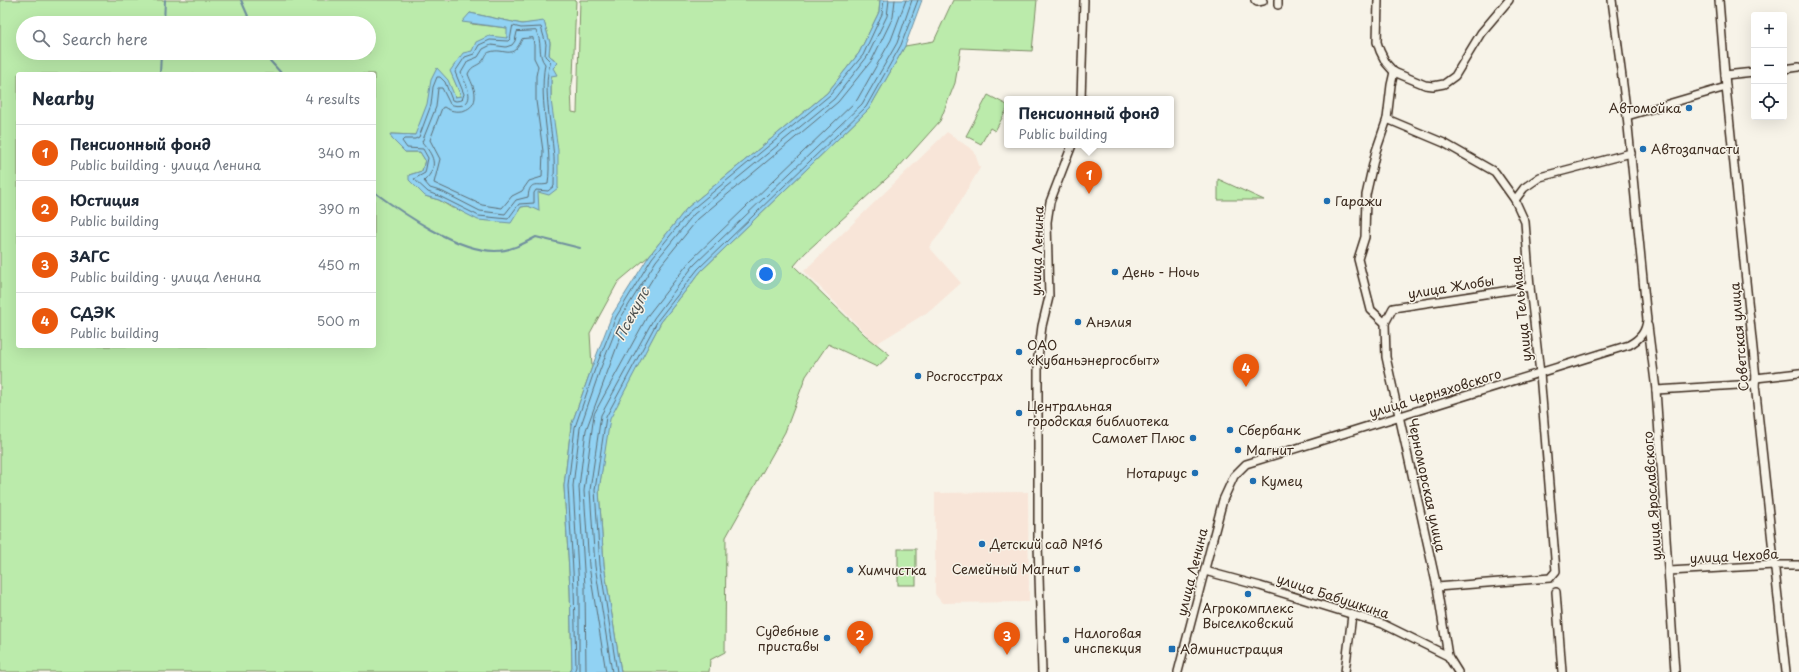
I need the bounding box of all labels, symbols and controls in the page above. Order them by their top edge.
map controls [1751,12,1787,120]
button: + [1751,12,1787,48]
search box [16,16,376,60]
icon: search [30,27,52,49]
text: Search here [62,27,148,50]
button: − [1751,48,1787,84]
button: locate [1751,84,1787,120]
text: Nearby [32,85,94,111]
text: 4 results [306,89,360,108]
popup [1004,96,1174,148]
place label: Автомойка [1609,98,1682,117]
text: Пенсионный фонд [1019,101,1159,124]
marker: Автомойка [1684,103,1694,113]
text: Public building [1019,124,1108,143]
text: Пенсионный фонд [70,132,211,155]
place label: Автозапчасти [1651,139,1740,158]
text: 1 [42,143,48,162]
text: 340 m [317,143,360,162]
marker: Автозапчасти [1638,144,1648,154]
text: Public building · улица Ленина [70,155,261,174]
pin: 1 [1076,161,1102,194]
text: Юстиция [70,188,139,211]
place label: Гаражи [1335,191,1383,210]
marker: Гаражи [1322,196,1332,206]
text: 2 [40,199,50,218]
text: 390 m [318,199,360,218]
street label: улица Ленина [1025,205,1048,296]
text: Public building [70,211,159,230]
text: ЗАГС [70,244,110,267]
text: 3 [41,255,49,274]
text: 450 m [318,255,360,274]
street label: улица Тельмана [1505,255,1535,363]
place label: День - Ночь [1122,262,1200,281]
your location [756,264,776,284]
text: Public building · улица Ленина [70,267,261,286]
marker: День - Ночь [1110,267,1120,277]
street label: улица Жлобы [1406,270,1495,303]
street label: Советская улица [1724,281,1753,392]
water label: Псекупс [609,282,655,344]
text: СДЭК [70,300,115,323]
text: 4 [41,311,49,330]
text: 500 m [317,311,360,330]
place label: Анэлия [1086,312,1132,331]
marker: Анэлия [1073,317,1083,327]
text: Public building [70,323,159,342]
place label: ОАО «Кубаньэнергосбыт» [1027,335,1160,369]
marker: ОАО «Кубаньэнергосбыт» [1014,347,1024,357]
pin: 4 [1233,354,1259,387]
street label: улица Черняховского [1366,363,1503,422]
place label: Росгосстрах [926,366,1003,385]
marker: Росгосстрах [913,371,923,381]
place label: Центральная городская библиотека [1027,396,1170,430]
marker: Центральная городская библиотека [1014,408,1024,418]
street label: Черноморская улица [1404,416,1451,554]
place label: Сбербанк [1238,420,1301,439]
marker: Сбербанк [1225,425,1235,435]
place label: Самолет Плюс [1092,428,1185,447]
street label: улица Ярославского [1638,431,1666,561]
marker: Самолет Плюс [1188,433,1198,443]
place label: Магнит [1246,440,1294,459]
marker: Магнит [1233,445,1243,455]
place label: Нотариус [1126,463,1187,482]
marker: Нотариус [1190,468,1200,478]
place label: Кумец [1261,471,1303,490]
marker: Кумец [1248,476,1258,486]
street label: улица Ленина [1171,525,1212,618]
place label: Детский сад №16 [989,534,1103,553]
marker: Детский сад №16 [977,539,987,549]
street label: улица Чехова [1689,544,1780,567]
place label: Семейный Магнит [952,559,1070,578]
place label: Химчистка [858,560,927,579]
marker: Семейный Магнит [1072,564,1082,574]
marker: Химчистка [845,565,855,575]
street label: улица Бабушкина [1274,568,1393,623]
marker: Агрокомплекс Выселковский [1243,589,1253,599]
place label: Агрокомплекс Выселковский [1202,598,1294,632]
place label: Судебные приставы [756,621,819,655]
pin: 2 [847,621,873,654]
pin: 3 [994,622,1020,655]
place label: Налоговая инспекция [1074,623,1142,657]
marker: Судебные приставы [822,633,832,643]
marker: Налоговая инспекция [1061,635,1071,645]
place label: Администрация [1180,639,1283,658]
marker: Администрация [1167,644,1177,654]

